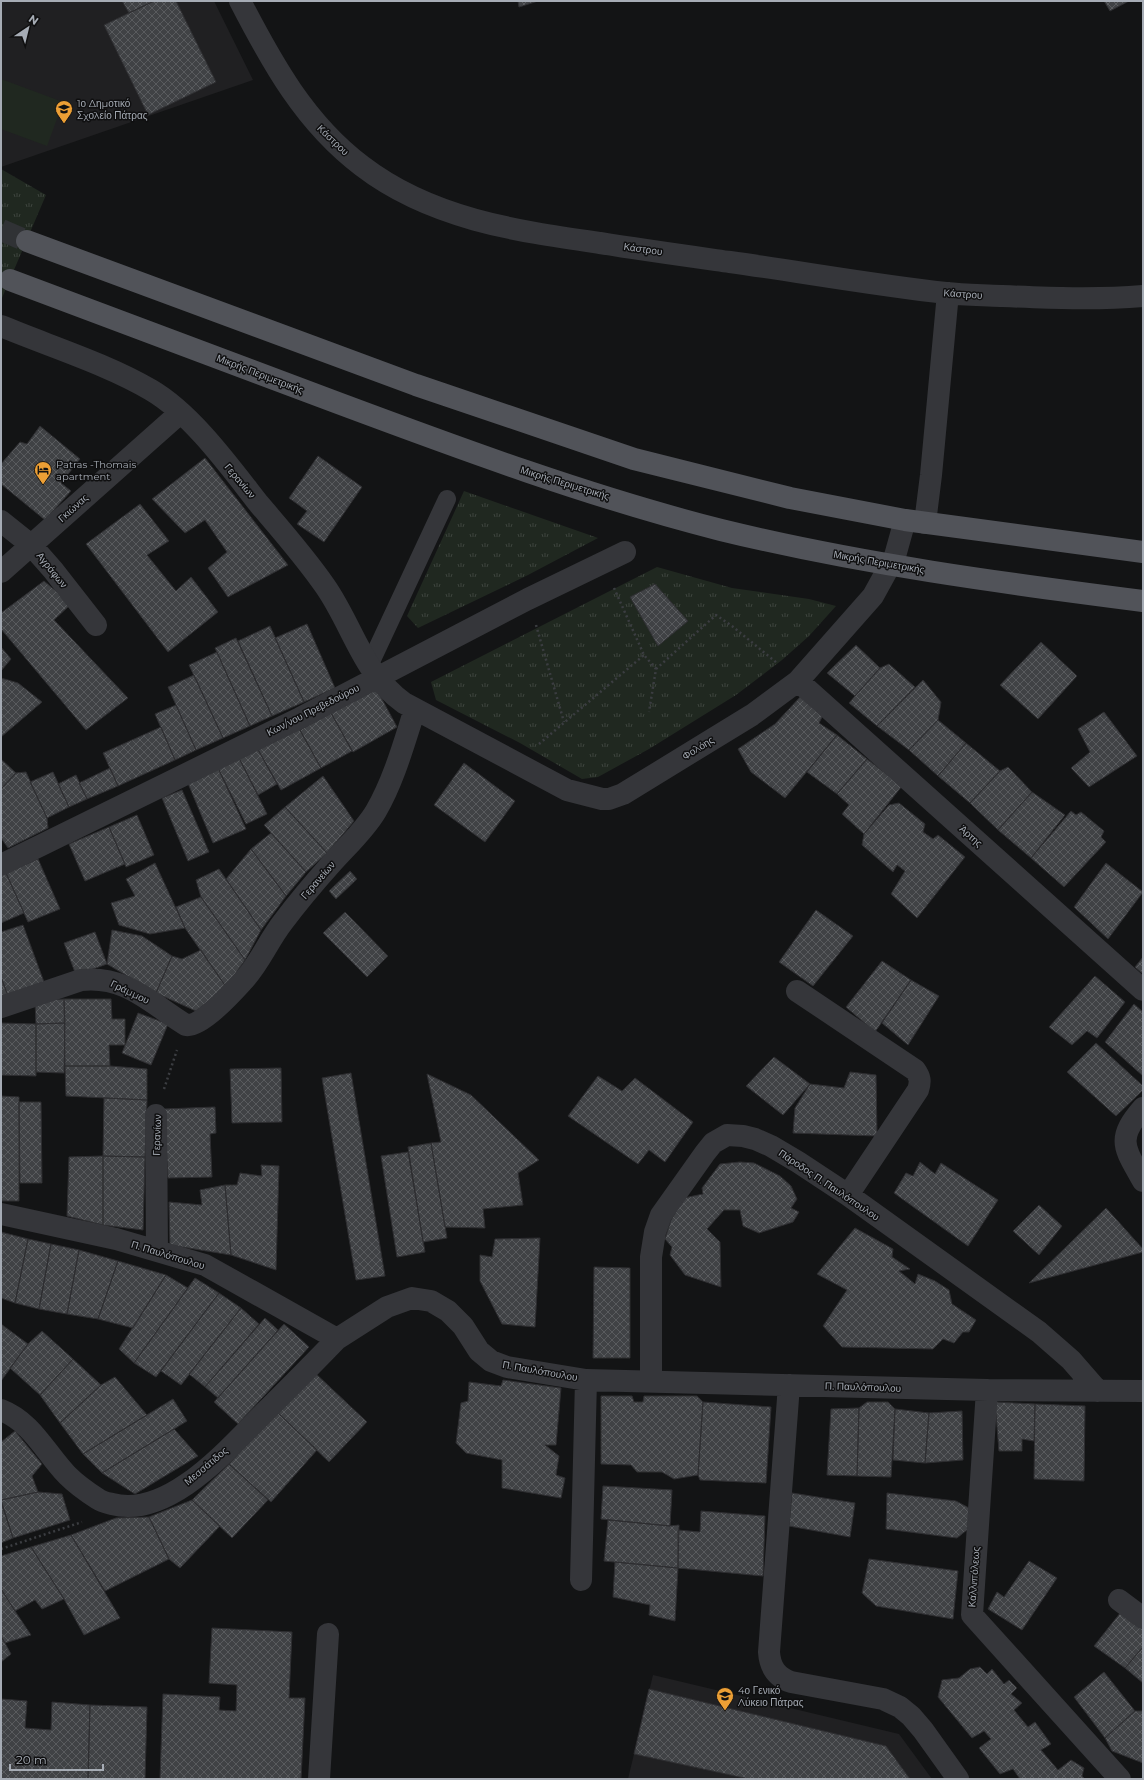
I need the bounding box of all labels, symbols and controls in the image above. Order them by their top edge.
north arrow [8,8,48,48]
text: N [26,12,41,28]
place label: 1ο Δημοτικό Σχολείο Πάτρας [77,97,148,122]
school or university icon: 1ο Δημοτικό Σχολείο Πάτρας [54,99,74,124]
street label: Κάστρου [314,122,352,158]
street label: Κάστρου [623,240,663,258]
street label: Κάστρου [943,286,983,302]
street label: Μικρής Περιμετρικής [215,351,306,397]
place label: Patras -Thomais apartment [56,458,136,483]
hotel icon: Patras -Thomais apartment [33,460,53,485]
street label: Γερανίων [222,461,258,501]
street label: Μικρής Περιμετρικής [519,463,611,503]
street label: Γκιώνας [55,491,91,525]
street label: Μικρής Περιμετρικής [832,548,926,576]
street label: Αγράφων [34,549,70,591]
street label: Κων/νου Πρεβεδούρου [264,681,362,739]
street label: Φολόης [680,733,716,763]
street label: Άρτης [957,822,985,850]
street label: Γερανείων [298,858,338,902]
street label: Γράμμου [108,977,152,1007]
street label: Γερανίων [150,1114,164,1156]
street label: Πάροδος Π. Παυλόπουλου [776,1146,882,1224]
street label: Π. Παυλόπουλου [130,1238,206,1272]
street label: Π. Παυλόπουλου [501,1358,579,1384]
street label: Π. Παυλόπουλου [825,1379,901,1395]
street label: Μεσσάτιδος [182,1444,231,1488]
street label: Καλλιπόλεως [965,1546,983,1608]
place label: 4ο Γενικό Λύκειο Πάτρας [738,1684,804,1709]
school or university icon: 4ο Γενικό Λύκειο Πάτρας [715,1686,735,1711]
scale bar [10,1746,103,1772]
text: 20 m [16,1752,47,1767]

